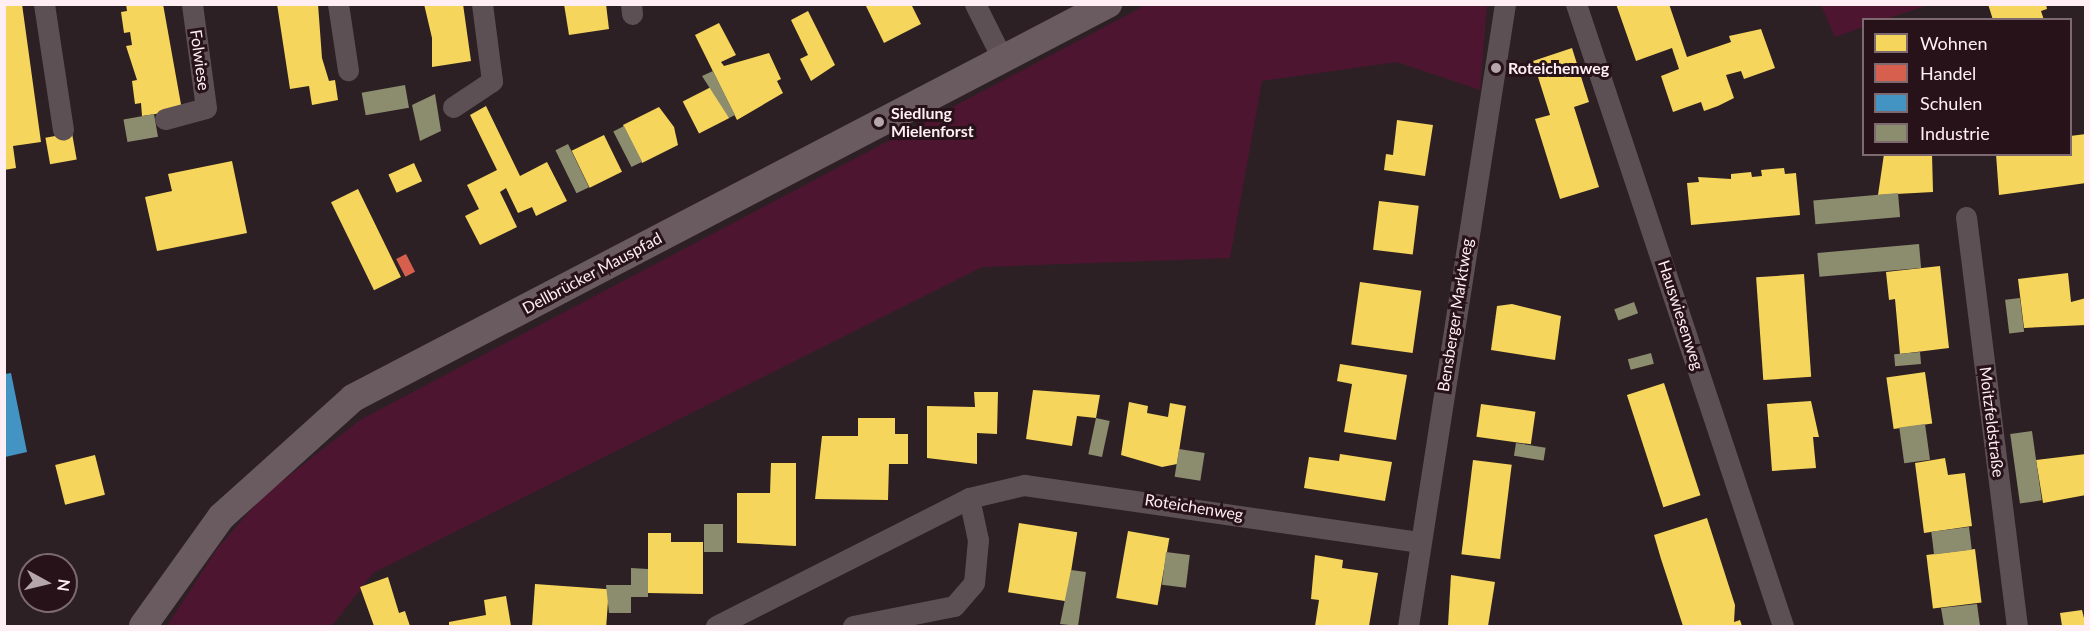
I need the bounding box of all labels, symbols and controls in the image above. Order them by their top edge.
legend [1862,18,2072,156]
street label: Folwiese [186,28,214,92]
text: Wohnen [1920,32,1987,54]
place label: Roteichenweg [1508,58,1609,78]
marker: Roteichenweg [1489,61,1503,75]
text: Handel [1920,62,1976,84]
text: Schulen [1920,92,1982,114]
place label: Siedlung Mielenforst [891,103,974,141]
marker: Siedlung Mielenforst [872,115,886,129]
text: Industrie [1920,122,1990,144]
street label: Dellbrücker Mauspfad [519,228,665,318]
street label: Bensberger Marktweg [1433,237,1477,393]
street label: Hauswiesenweg [1654,258,1708,372]
street label: Moitzfeldstraße [1976,366,2008,478]
street label: Roteichenweg [1143,490,1245,524]
north arrow [18,553,78,613]
text: N [54,578,75,593]

